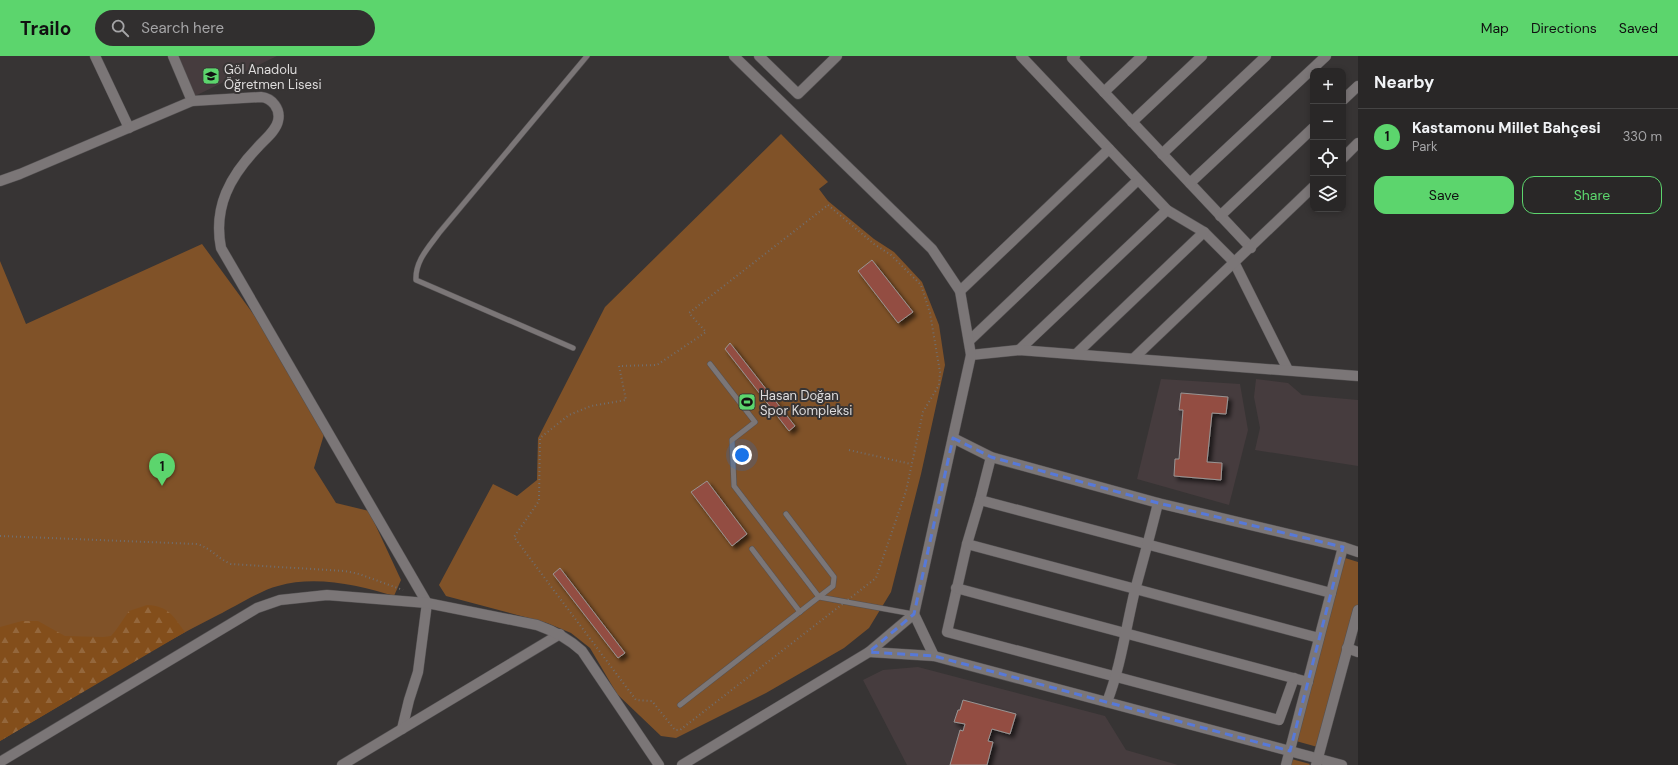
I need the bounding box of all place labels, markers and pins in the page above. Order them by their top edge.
place label: Göl Anadolu Öğretmen Lisesi [224,61,322,93]
school or university icon: Göl Anadolu Öğretmen Lisesi [201,66,221,86]
place label: Hasan Doğan Spor Kompleksi [760,387,852,419]
sports icon: Hasan Doğan Spor Kompleksi [737,392,757,412]
pin: 1 [149,453,175,486]

